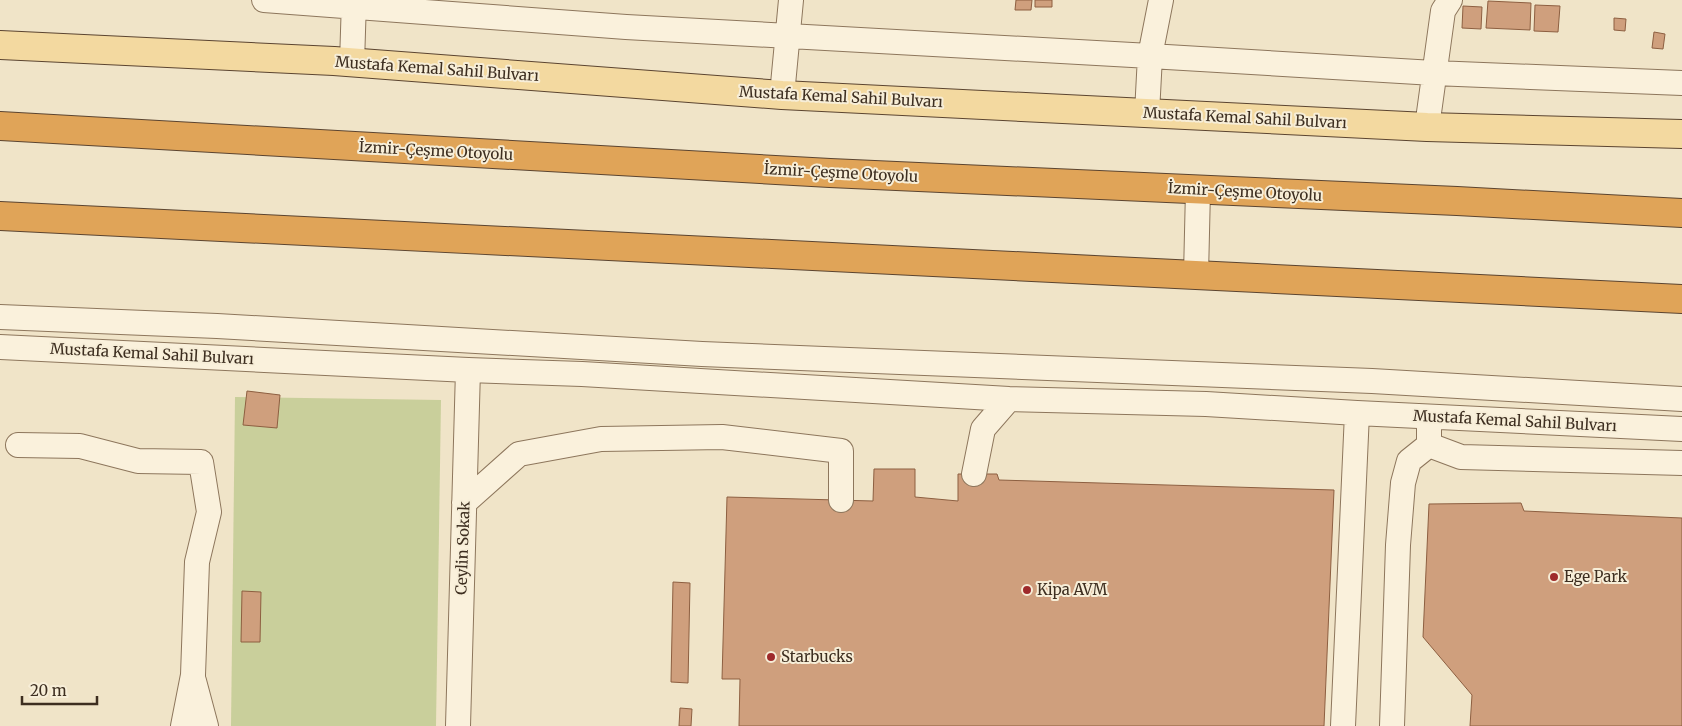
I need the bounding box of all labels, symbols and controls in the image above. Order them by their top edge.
street label: Mustafa Kemal Sahil Bulvarı [335,52,540,85]
street label: Mustafa Kemal Sahil Bulvarı [739,82,944,111]
street label: Mustafa Kemal Sahil Bulvarı [1143,103,1348,132]
street label: İzmir-Çeşme Otoyolu [358,137,514,164]
street label: İzmir-Çeşme Otoyolu [763,159,919,186]
street label: İzmir-Çeşme Otoyolu [1167,178,1323,205]
street label: Mustafa Kemal Sahil Bulvarı [50,339,255,368]
street label: Mustafa Kemal Sahil Bulvarı [1413,406,1618,435]
street label: Ceylin Sokak [451,500,474,595]
place label: Ege Park [1564,567,1628,586]
marker: Ege Park [1548,571,1560,583]
place label: Kipa AVM [1037,580,1108,599]
marker: Kipa AVM [1021,584,1033,596]
place label: Starbucks [781,647,853,666]
marker: Starbucks [765,651,777,663]
scale bar [22,674,98,706]
text: 20 m [30,681,67,700]

